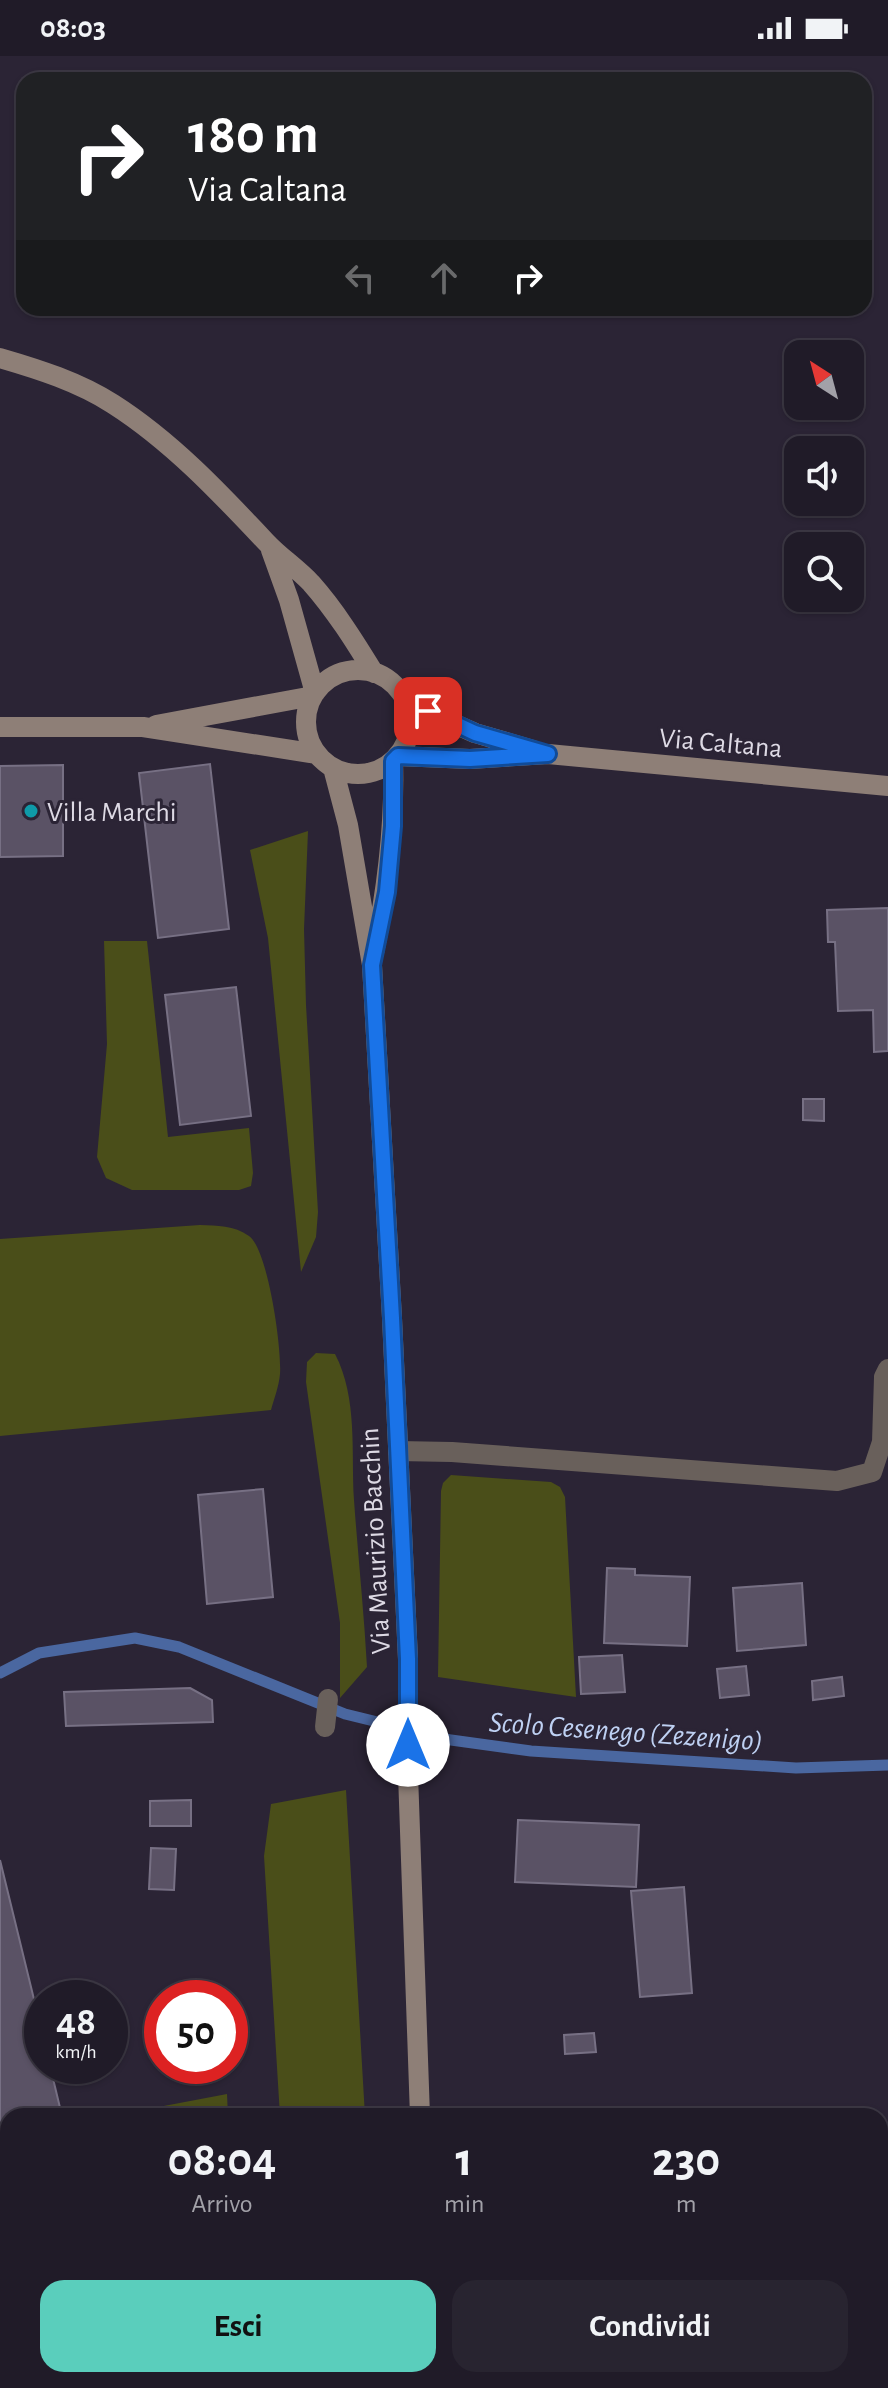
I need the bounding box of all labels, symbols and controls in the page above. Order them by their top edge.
text: 08:03 [40,13,106,43]
icon: right [56,104,160,208]
text: 180 m [188,107,319,163]
text: Via Caltana [188,172,347,208]
icon: left [338,256,382,300]
icon: ahead [422,256,466,300]
icon: right [506,256,550,300]
north arrow [784,340,864,420]
map controls [784,340,864,612]
button: sound [784,436,864,516]
button: search [784,532,864,612]
pin [394,677,462,745]
icon: arrive [406,689,450,733]
street label: Via Caltana [658,725,784,763]
place label: Villa Marchi [47,799,177,827]
marker: Villa Marchi [22,802,40,820]
street label: Via Maurizio Bacchin [356,1427,396,1655]
position arrow [366,1703,450,1787]
water label: Scolo Cesenego (Zezenigo) [488,1707,764,1757]
speed limit sign: 50 [144,1980,248,2084]
text: 48 [56,2002,96,2042]
text: km/h [55,2042,97,2062]
text: 08:04 [168,2137,276,2185]
text: 1 [456,2137,473,2185]
text: 230 [652,2137,720,2185]
text: Arrivo [191,2191,253,2217]
text: min [444,2191,485,2217]
text: m [676,2191,697,2217]
button: Esci [40,2280,436,2372]
button: Condividi [452,2280,848,2372]

